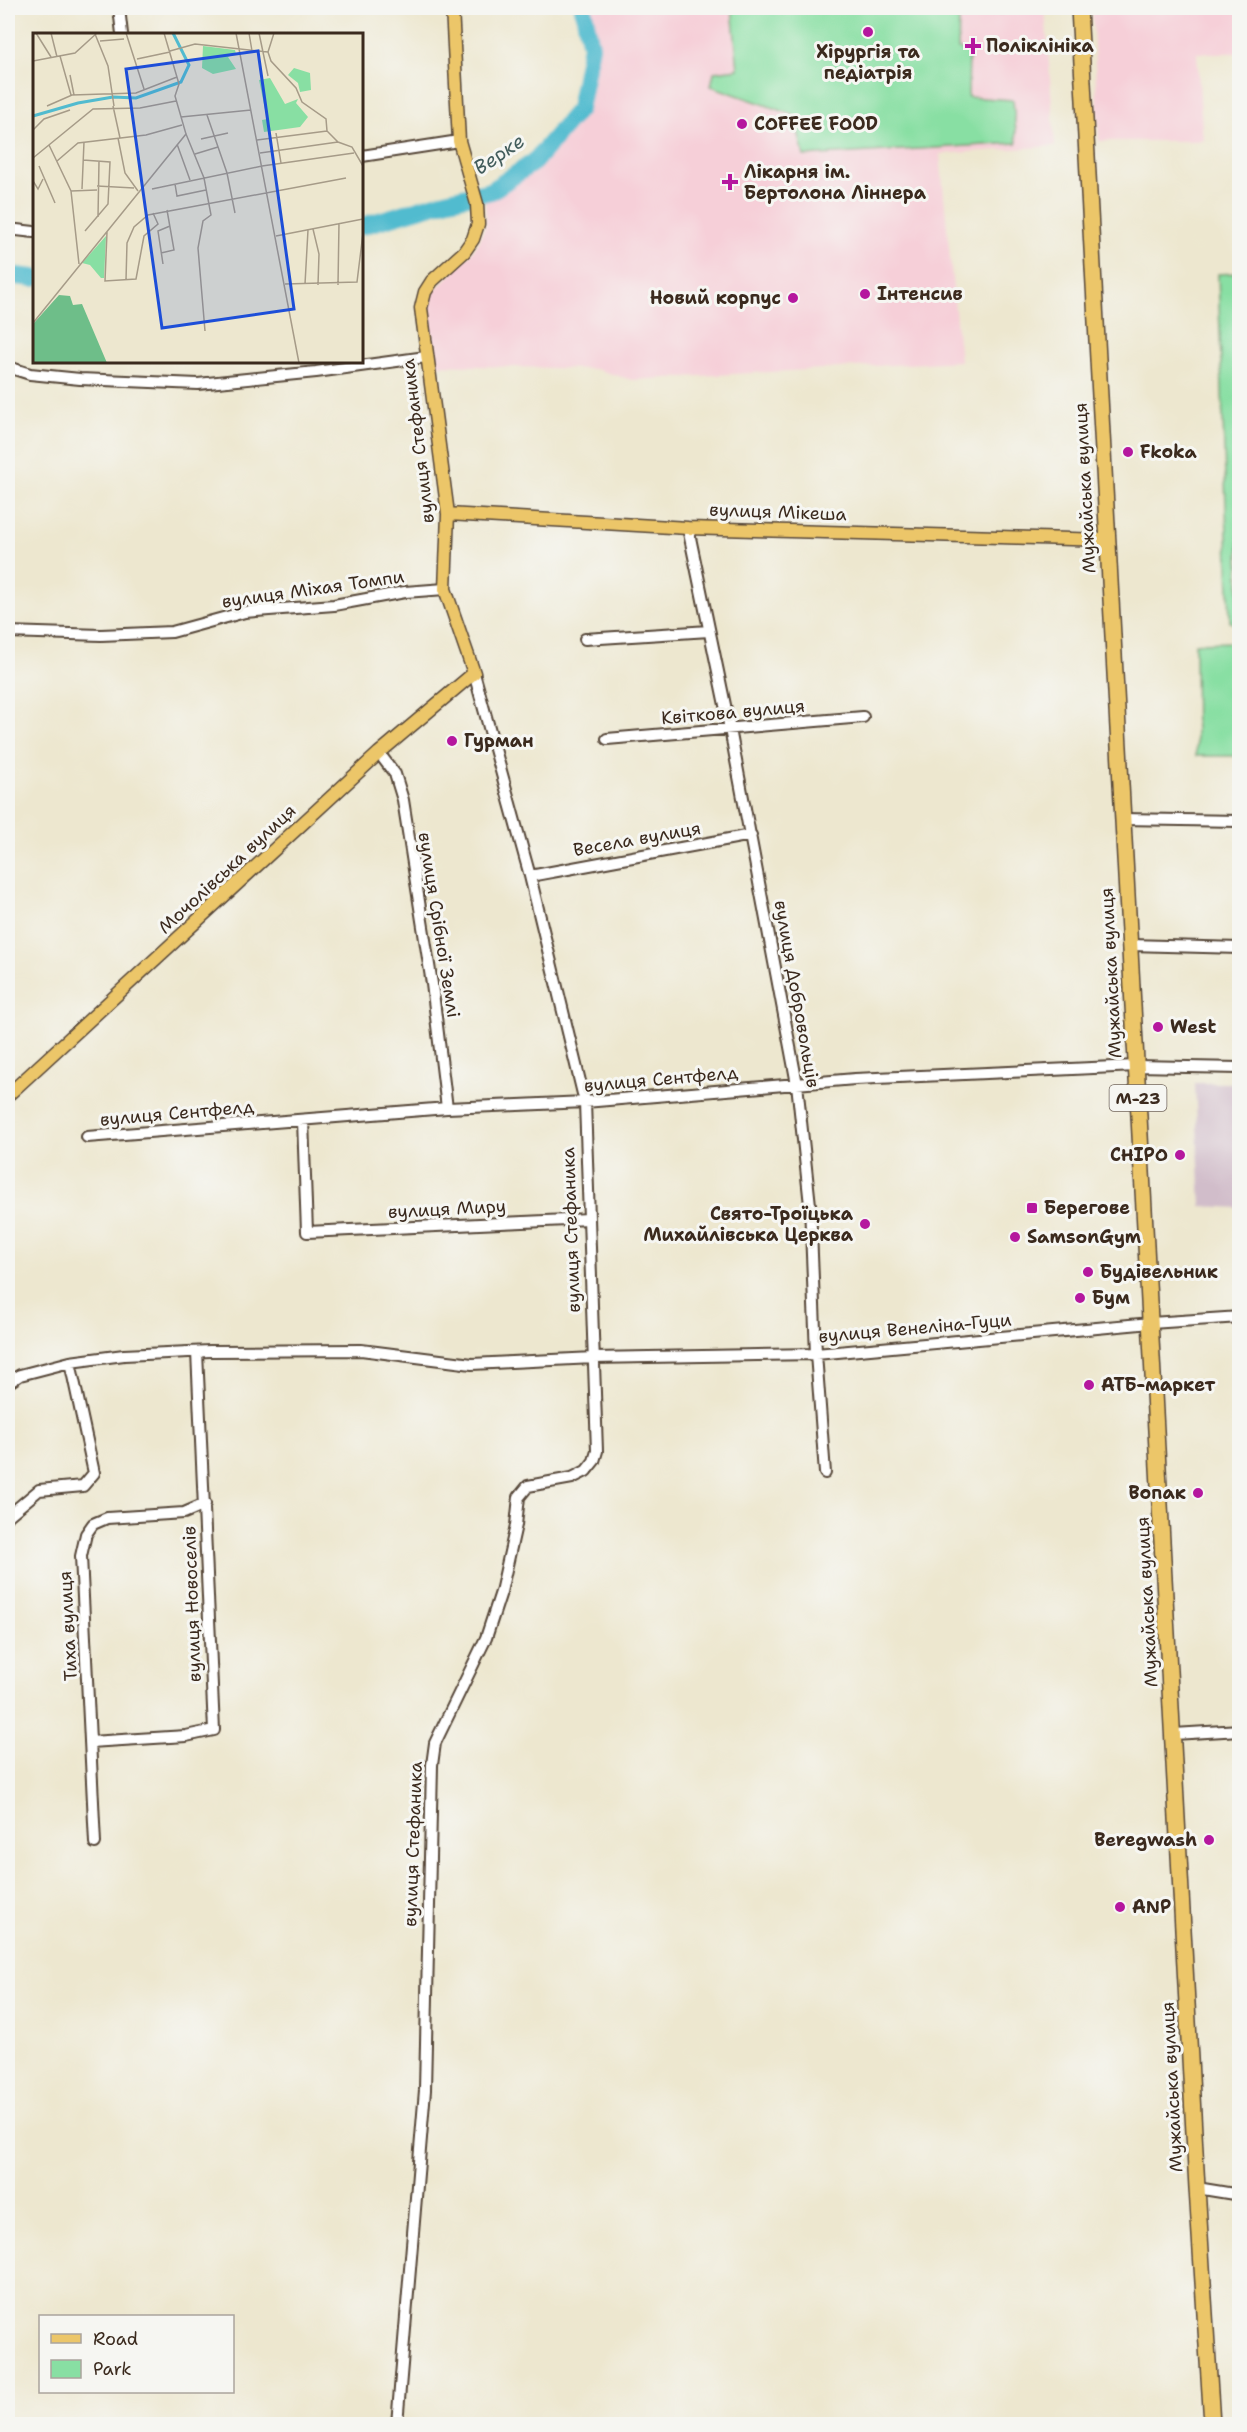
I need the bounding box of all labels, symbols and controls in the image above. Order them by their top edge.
marker: Хірургія та педіатрія [861,25,875,39]
inset map [33,33,363,363]
place label: Поліклініка [986,34,1095,58]
marker: Поліклініка [964,37,982,55]
place label: Хірургія та педіатрія [816,40,921,85]
place label: COFFEE FOOD [754,112,878,136]
marker: COFFEE FOOD [735,117,749,131]
water label: Верке [468,128,530,180]
place label: Лікарня ім. Бертолона Ліннера [744,160,927,205]
marker: Лікарня ім. Бертолона Ліннера [721,173,739,191]
place label: Інтенсив [877,282,963,306]
place label: Новий корпус [650,286,781,310]
marker: Інтенсив [858,287,872,301]
marker: Новий корпус [786,291,800,305]
street label: вулиця Стефаника [396,357,440,525]
street label: Мужайська вулиця [1069,402,1101,574]
place label: Fkoka [1140,440,1198,464]
marker: Fkoka [1121,445,1135,459]
street label: вулиця Мікеша [709,498,847,526]
street label: вулиця Міхая Томпи [220,564,406,614]
street label: Квіткова вулиця [660,694,806,730]
place label: Гурман [464,729,534,753]
marker: Гурман [445,734,459,748]
street label: Мочолівська вулиця [153,799,301,939]
street label: Весела вулиця [571,816,703,862]
street label: вулиця Срібної Землі [412,830,466,1020]
street label: Мужайська вулиця [1095,887,1127,1059]
street label: вулиця Добровольців [769,898,825,1090]
place label: West [1170,1015,1216,1039]
marker: West [1151,1020,1165,1034]
street label: вулиця Сентфелд [583,1060,740,1098]
road number: М-23 [1110,1085,1166,1111]
street label: вулиця Сентфелд [99,1094,256,1132]
place label: CHIPO [1110,1143,1168,1167]
street label: вулиця Стефаника [556,1147,586,1313]
marker: CHIPO [1173,1148,1187,1162]
street label: вулиця Миру [387,1194,507,1224]
place label: Берегове [1044,1196,1130,1220]
marker: Берегове [1025,1201,1039,1215]
place label: Свято-Троїцька Михайлівська Церква [643,1202,854,1247]
marker: Свято-Троїцька Михайлівська Церква [858,1217,872,1231]
place label: SamsonGym [1027,1225,1142,1249]
marker: SamsonGym [1008,1230,1022,1244]
place label: Будівельник [1100,1260,1218,1284]
marker: Будівельник [1081,1265,1095,1279]
place label: Бум [1092,1286,1130,1310]
marker: Бум [1073,1291,1087,1305]
street label: вулиця Венеліна-Гуци [817,1308,1013,1348]
place label: АТБ-маркет [1101,1373,1215,1397]
marker: АТБ-маркет [1082,1378,1096,1392]
place label: Вопак [1129,1481,1186,1505]
marker: Вопак [1191,1486,1205,1500]
street label: Мужайська вулиця [1131,1516,1163,1688]
street label: вулиця Новоселів [177,1525,207,1683]
street label: Тиха вулиця [53,1570,83,1682]
street label: вулиця Стефаника [398,1761,428,1927]
place label: Beregwash [1094,1828,1197,1852]
marker: Beregwash [1202,1833,1216,1847]
place label: ANP [1132,1895,1171,1919]
marker: ANP [1113,1900,1127,1914]
street label: Мужайська вулиця [1156,2001,1188,2173]
legend [39,2315,234,2393]
text: Road [93,2327,138,2351]
text: Park [93,2357,132,2381]

